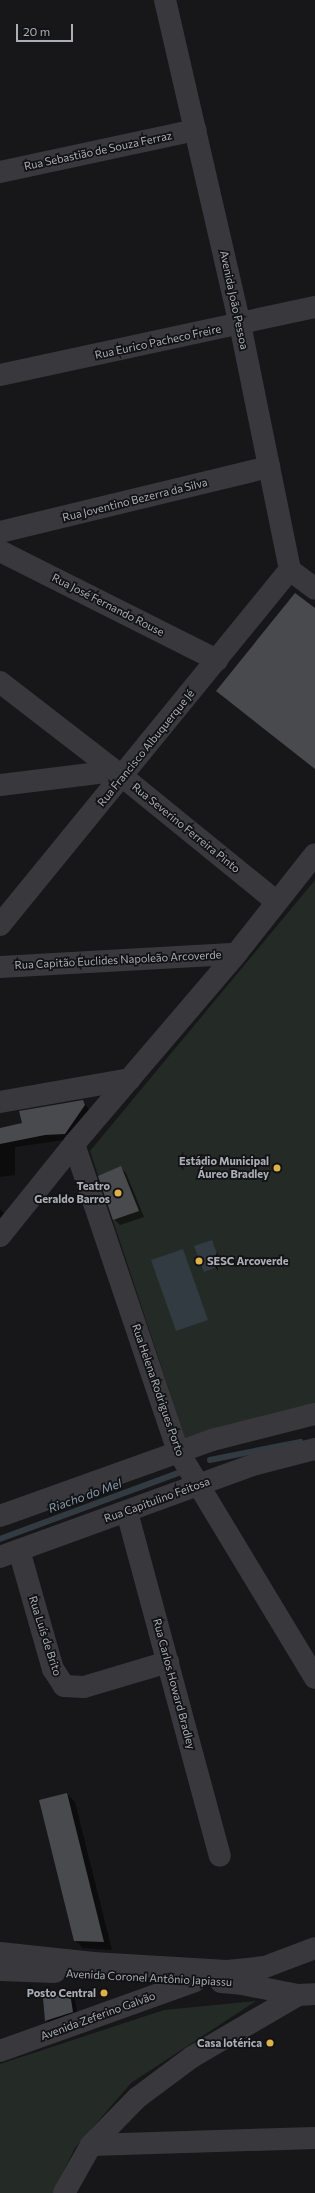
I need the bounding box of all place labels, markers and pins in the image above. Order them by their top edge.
place label: Estádio Municipal Áureo Bradley [179,1155,269,1181]
marker: Estádio Municipal Áureo Bradley [272,1163,282,1173]
place label: Teatro Geraldo Barros [34,1180,110,1206]
marker: Teatro Geraldo Barros [113,1188,123,1198]
place label: SESC Arcoverde [207,1254,288,1268]
marker: SESC Arcoverde [194,1256,204,1266]
place label: Posto Central [27,1986,96,2000]
marker: Posto Central [99,1988,109,1998]
place label: Casa lotérica [197,2036,262,2050]
marker: Casa lotérica [265,2038,275,2048]

